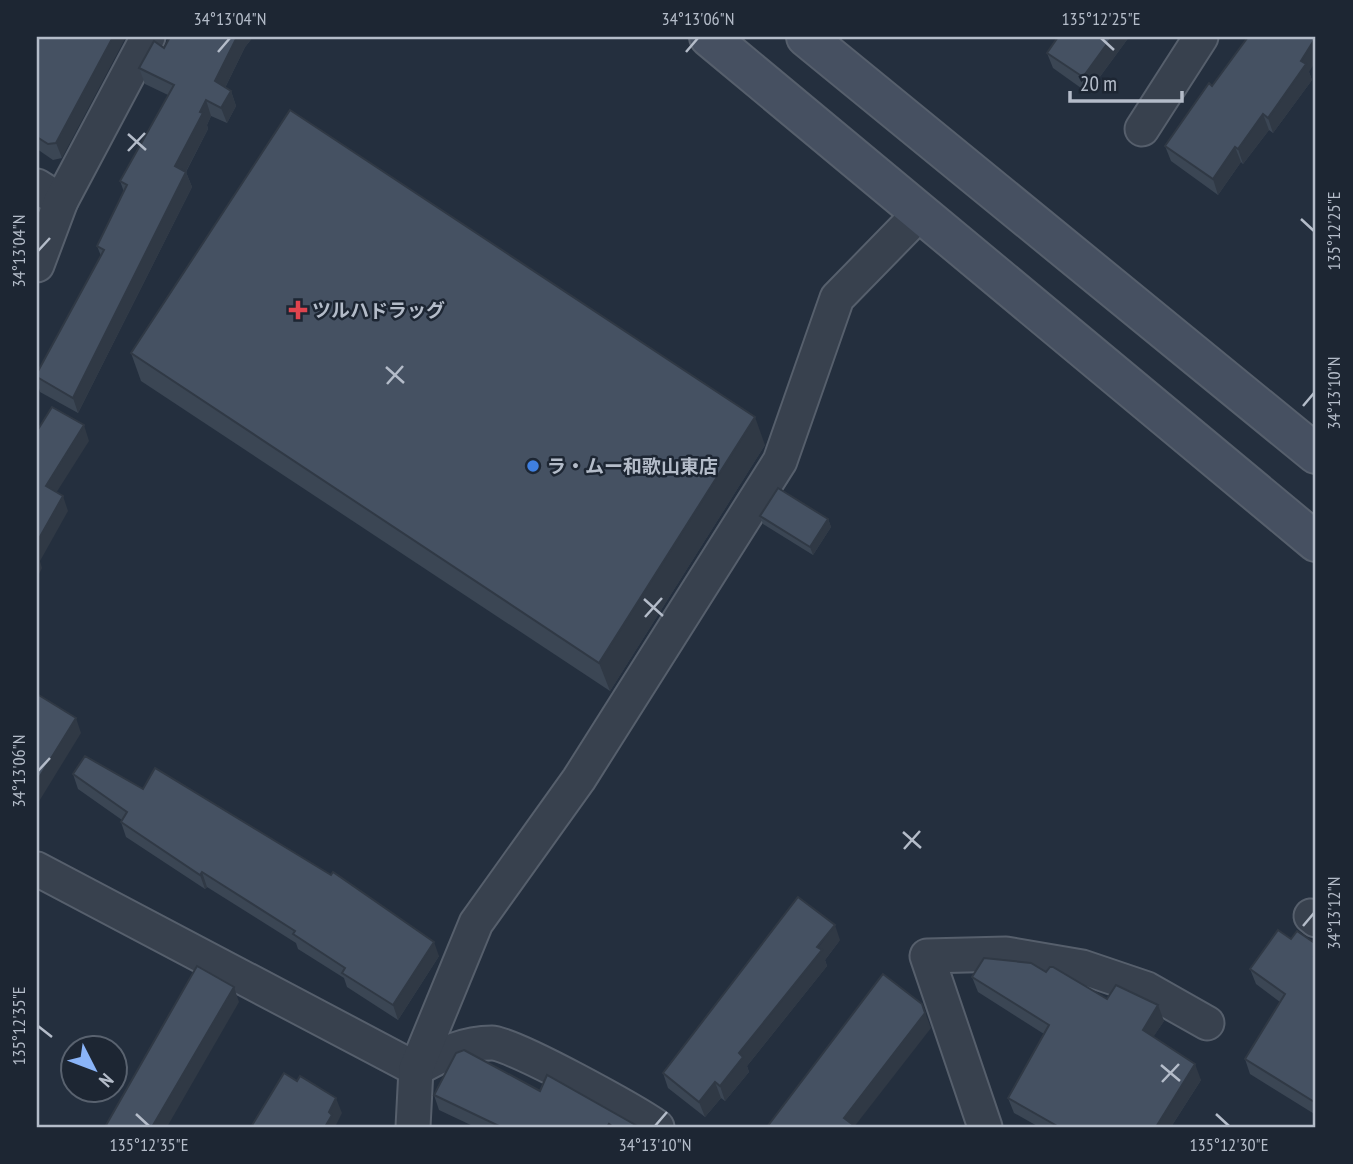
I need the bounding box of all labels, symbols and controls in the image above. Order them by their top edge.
text: 34°13'04"N [194,7,266,30]
text: 34°13'06"N [662,7,734,30]
text: 135°12'25"E [1062,7,1140,30]
scale bar [1070,60,1182,104]
text: 20 m [1080,70,1117,97]
text: 135°12'25"E [1322,192,1345,270]
text: 34°13'04"N [7,215,30,287]
place label: ツルハドラッグ [312,298,445,322]
marker: ツルハドラッグ [290,302,306,318]
text: 34°13'10"N [1322,357,1345,429]
place label: ラ・ムー和歌山東店 [547,454,718,478]
marker: ラ・ムー和歌山東店 [525,458,541,474]
text: 34°13'06"N [7,735,30,807]
text: 34°13'12"N [1322,877,1345,949]
text: 135°12'35"E [7,987,30,1065]
north arrow [60,1034,130,1104]
text: N [94,1069,119,1092]
text: 135°12'35"E [110,1133,188,1156]
text: 34°13'10"N [619,1133,691,1156]
text: 135°12'30"E [1190,1133,1268,1156]

